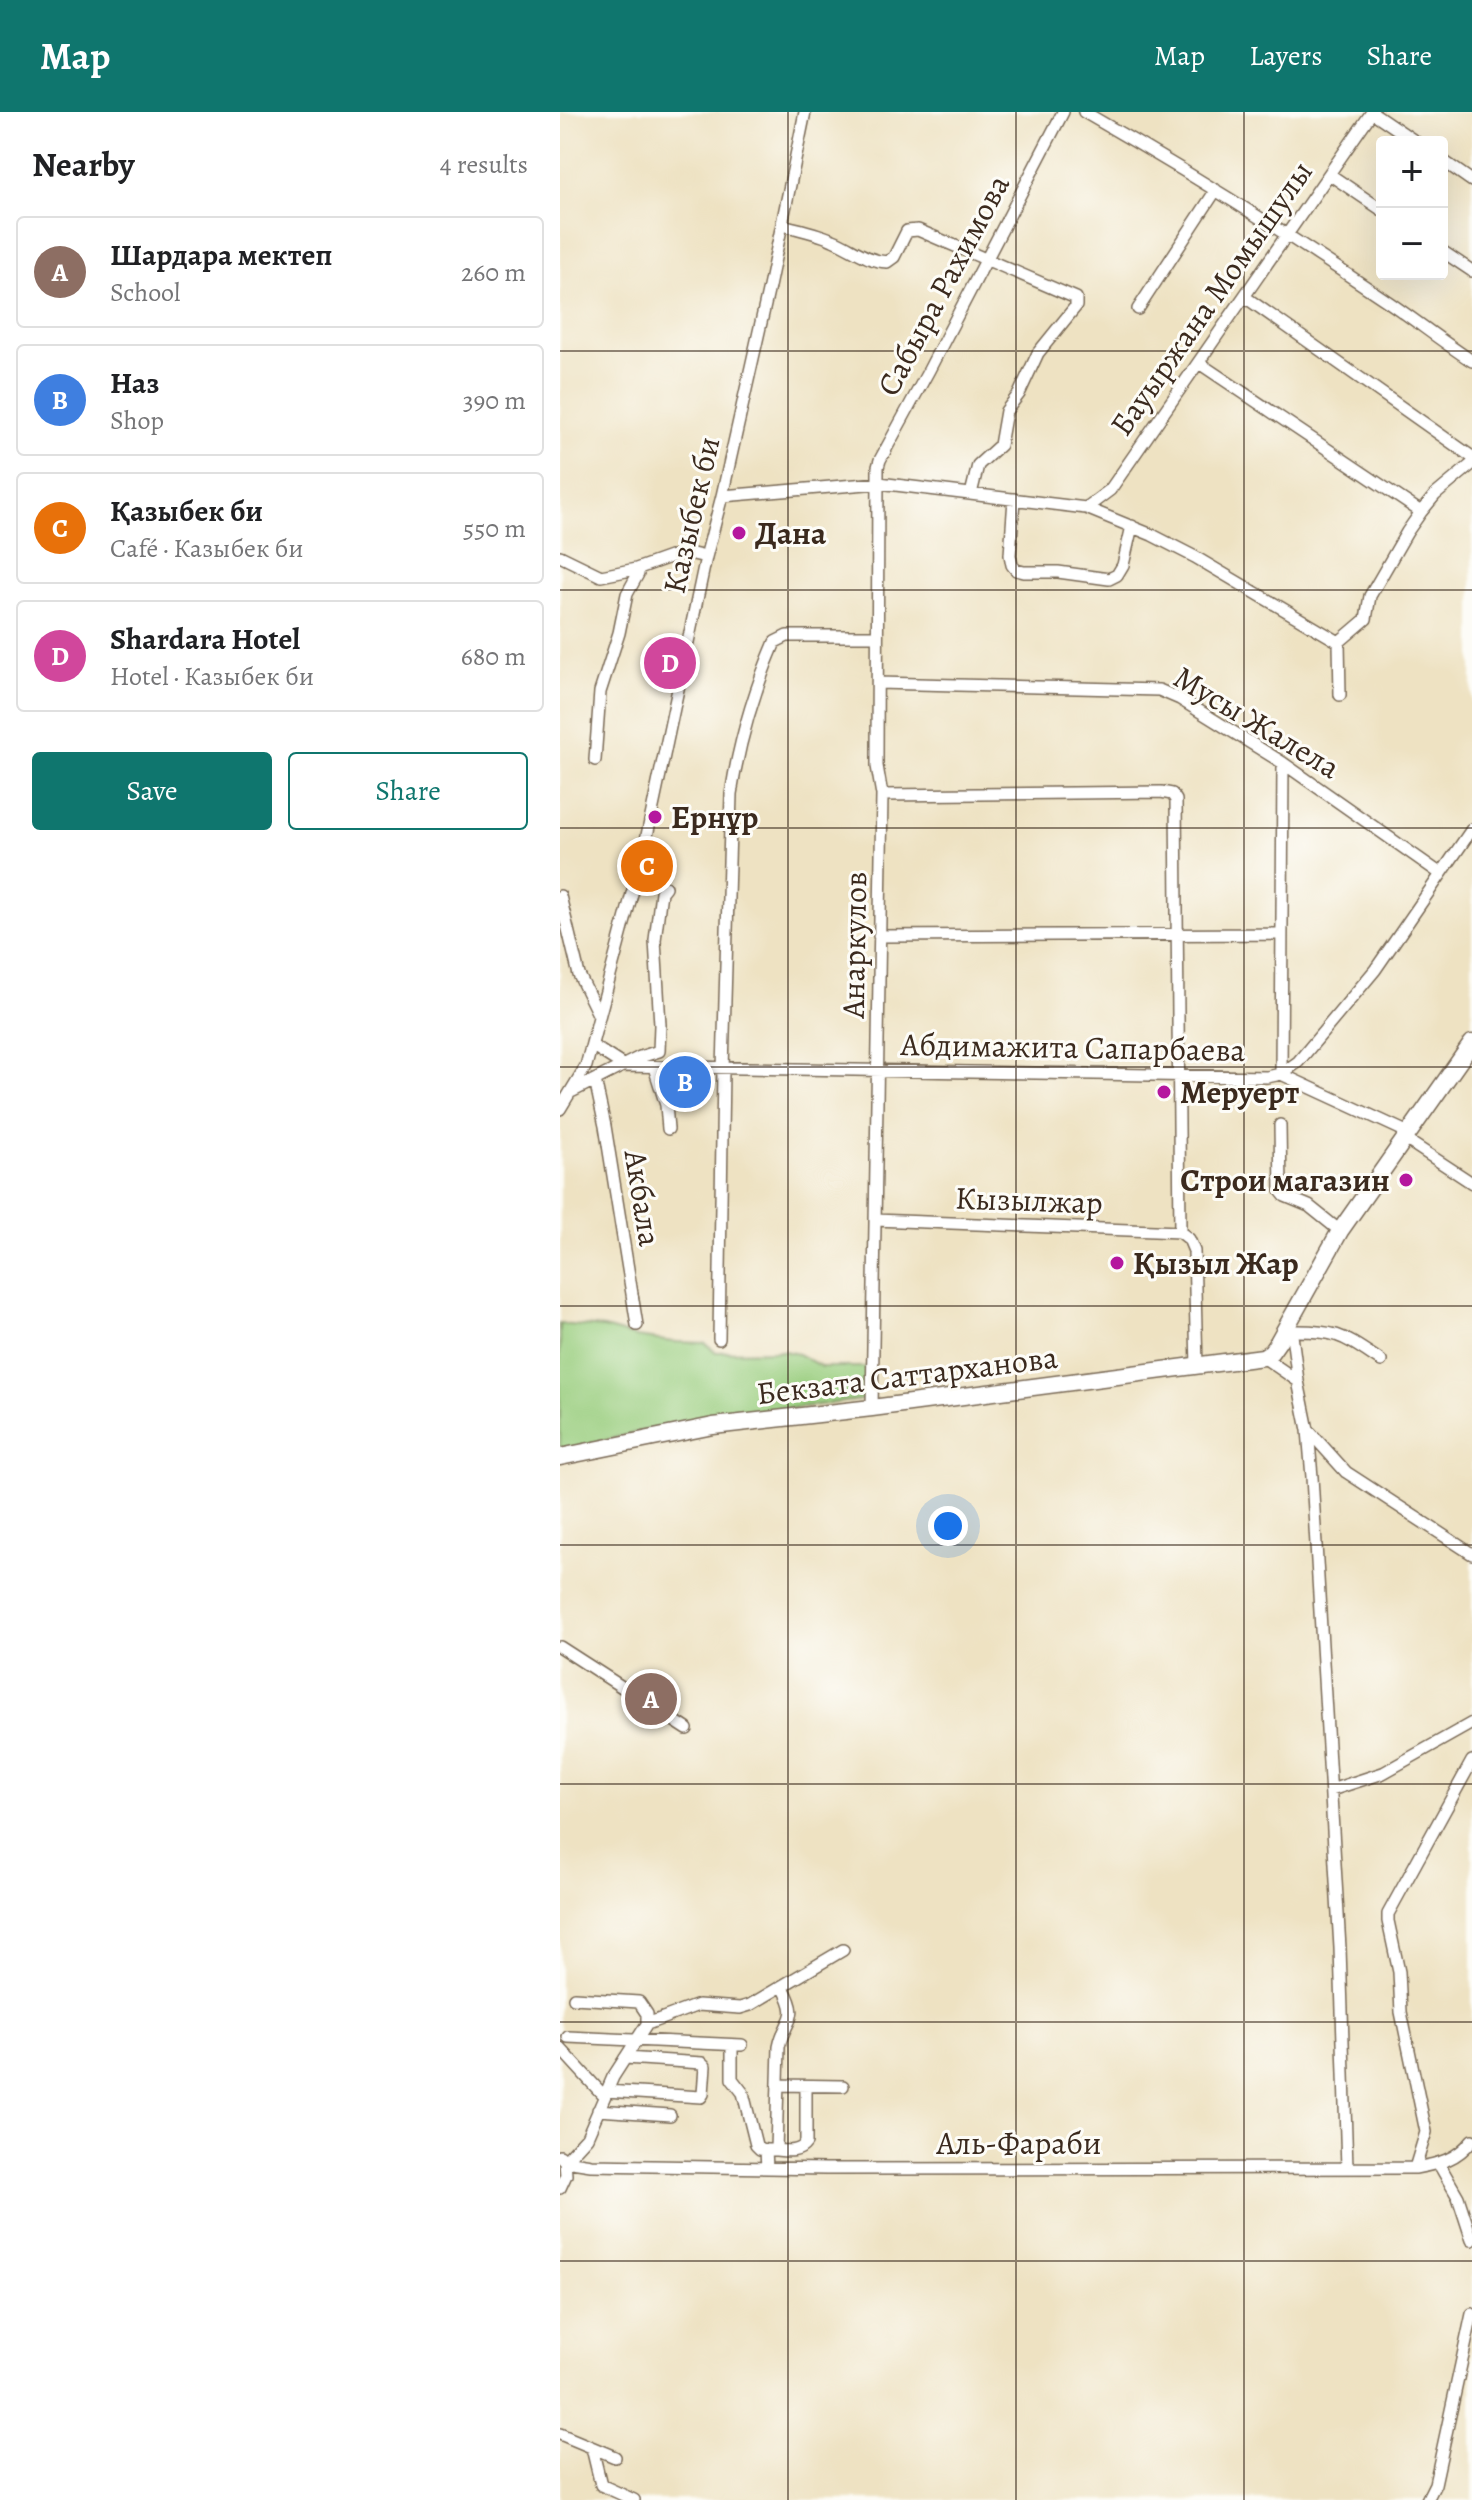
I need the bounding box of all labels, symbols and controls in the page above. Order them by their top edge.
text: Map [40,30,110,82]
text: Map [1154,37,1205,75]
text: Layers [1249,37,1322,75]
text: Share [1366,37,1432,75]
map controls [1376,136,1448,280]
button: + [1376,136,1448,208]
text: Nearby [32,141,135,188]
text: 4 results [440,147,528,182]
street label: Бауыржана Момышулы [1099,152,1323,444]
street label: Сабыра Рахимова [866,166,1020,403]
button: − [1376,208,1448,280]
text: Шардара мектеп [110,235,333,275]
text: A [52,255,68,290]
text: 260 m [461,255,526,290]
text: School [110,275,180,310]
text: Наз [110,363,159,403]
text: B [52,383,68,418]
text: 390 m [463,383,526,418]
text: Shop [110,403,164,438]
street label: Казыбек би [652,432,730,598]
text: Қазыбек би [110,491,263,531]
text: C [52,511,68,546]
text: 550 m [463,511,526,546]
place label: Дана [755,511,827,555]
marker: Дана [730,524,748,542]
text: Café · Казыбек би [110,531,303,566]
text: Shardara Hotel [110,619,300,659]
pin: D [644,633,696,693]
text: D [51,639,69,674]
text: 680 m [461,639,526,674]
street label: Мусы Жалела [1166,655,1349,789]
text: Hotel · Казыбек би [110,659,314,694]
button: Save [32,752,272,830]
button: Share [288,752,528,830]
place label: Ернұр [671,795,758,839]
marker: Ернұр [646,808,664,826]
pin: C [621,836,673,896]
street label: Анаркулов [831,871,877,1020]
street label: Абдимажита Сапарбаева [899,1022,1246,1072]
pin: B [659,1052,711,1112]
place label: Меруерт [1180,1070,1300,1114]
marker: Меруерт [1155,1083,1173,1101]
street label: Акбала [614,1146,672,1250]
place label: Строи магазин [1180,1158,1390,1202]
marker: Строи магазин [1397,1171,1415,1189]
street label: Кызылжар [954,1175,1104,1225]
place label: Қызыл Жар [1133,1241,1299,1285]
marker: Қызыл Жар [1108,1254,1126,1272]
street label: Бекзата Саттарханова [754,1335,1060,1415]
your location [928,1506,968,1546]
pin: A [625,1669,677,1729]
street label: Аль-Фараби [935,2121,1102,2165]

